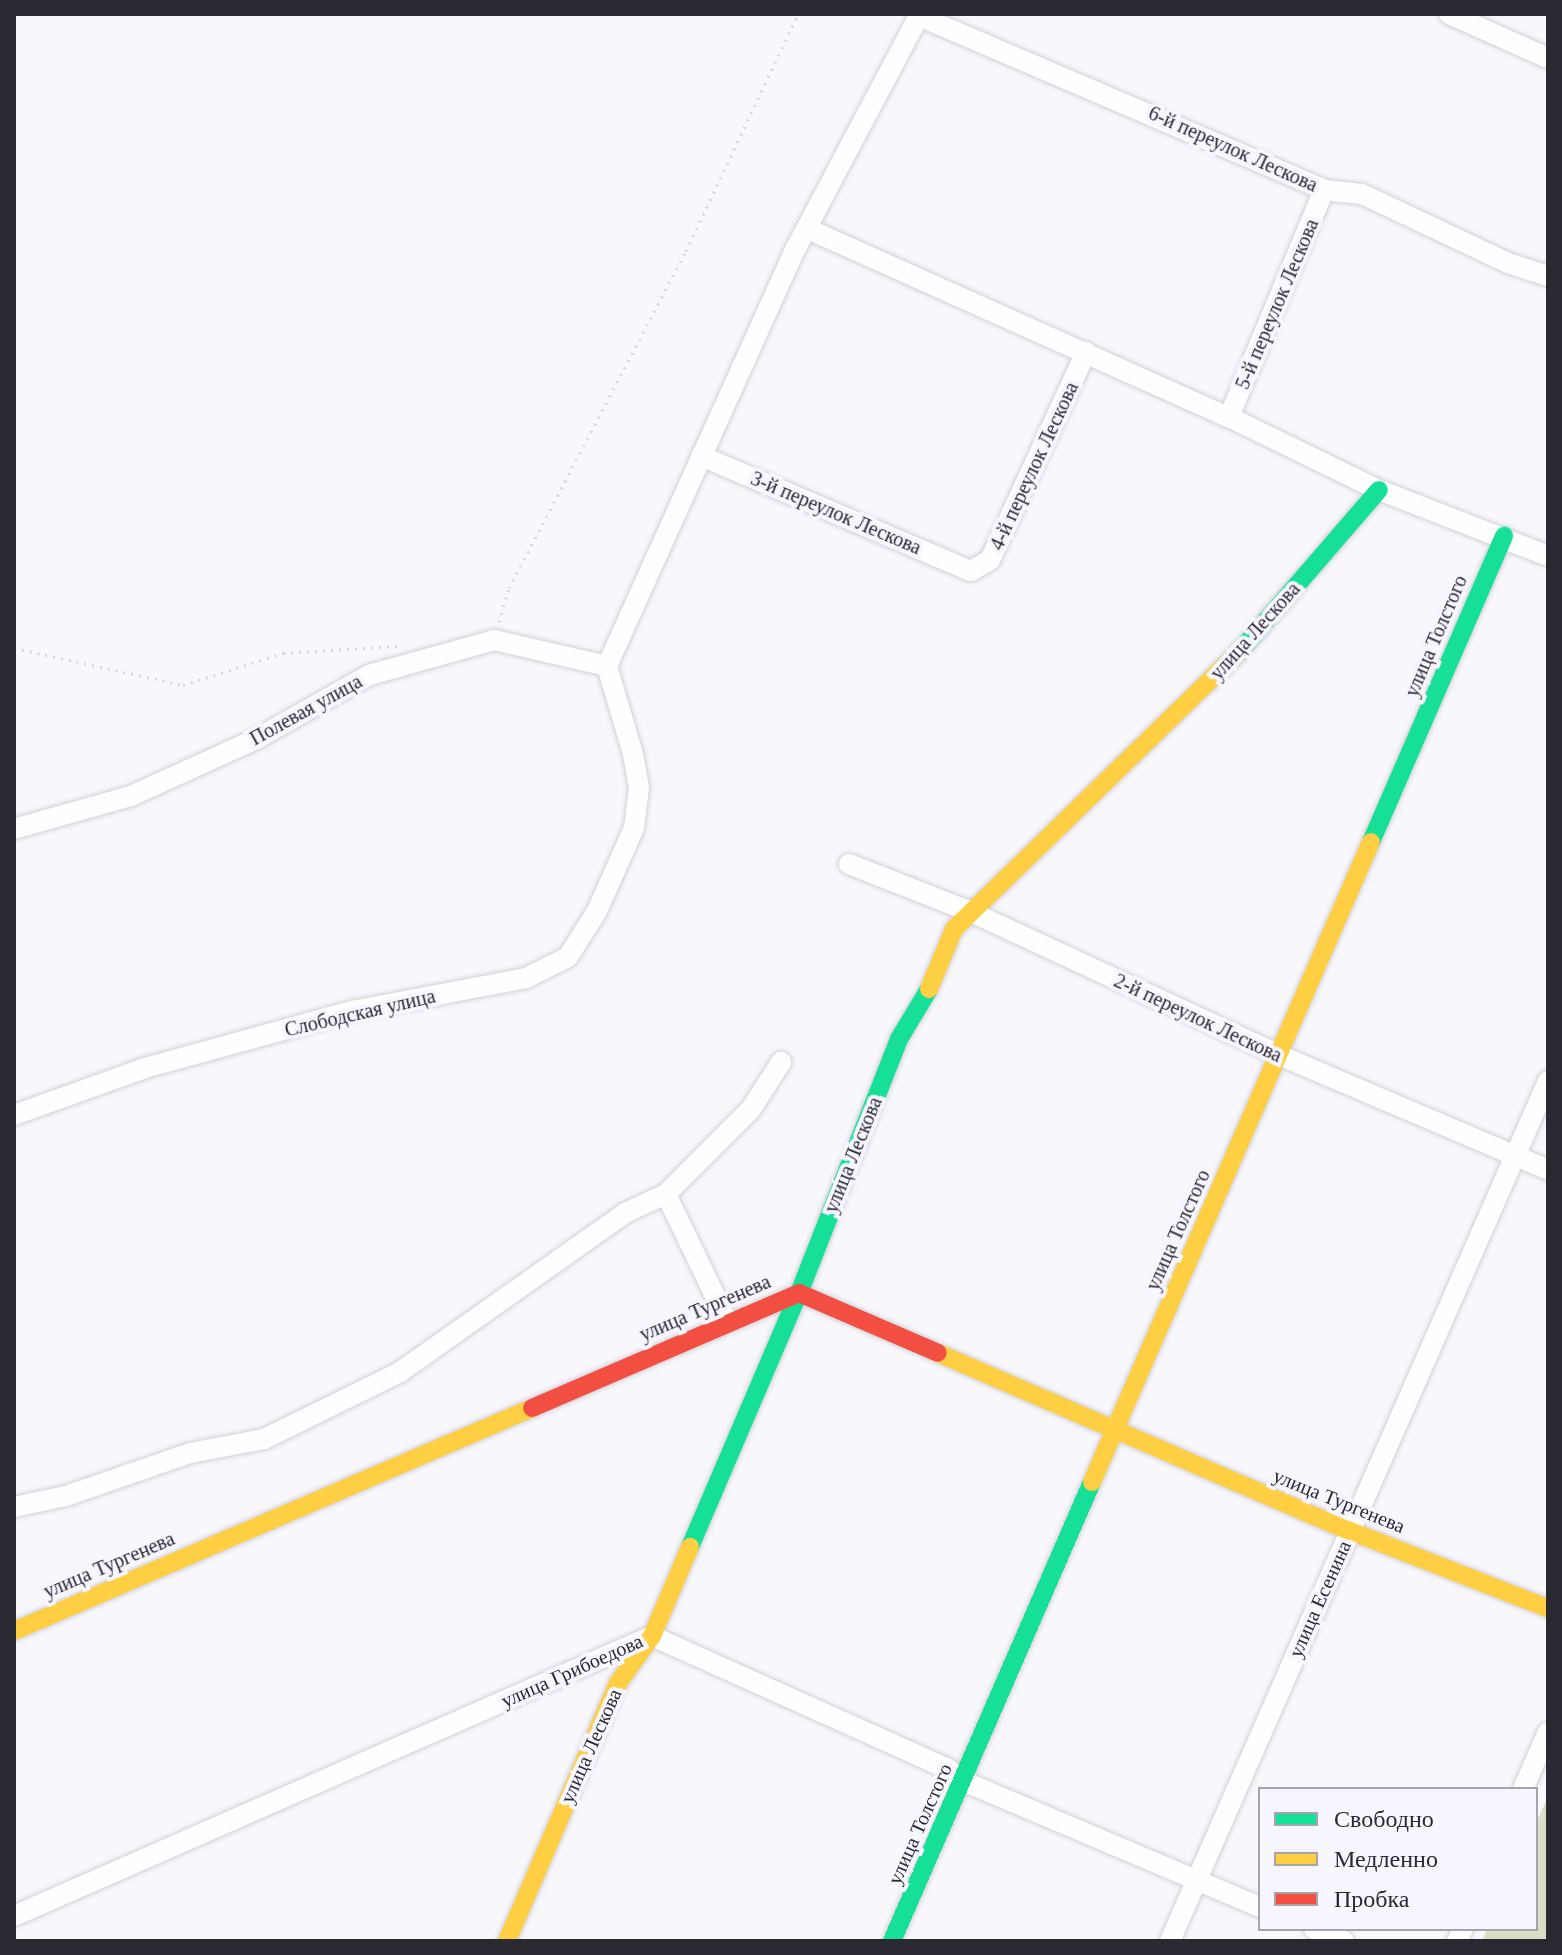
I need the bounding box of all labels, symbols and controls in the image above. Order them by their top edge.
street label: 6-й переулок Лескова [1145,101,1321,197]
street label: 5-й переулок Лескова [1230,215,1324,393]
street label: 4-й переулок Лескова [985,378,1083,554]
street label: 3-й переулок Лескова [747,466,925,560]
street label: улица Толстого [1400,572,1472,700]
street label: улица Лескова [1205,577,1305,685]
street label: Полевая улица [246,669,366,751]
street label: 2-й переулок Лескова [1110,969,1286,1067]
street label: Слободская улица [282,984,438,1042]
street label: улица Лескова [819,1094,887,1216]
street label: улица Толстого [1141,1166,1215,1294]
street label: улица Тургенева [636,1270,774,1346]
street label: улица Тургенева [1270,1464,1408,1538]
street label: улица Тургенева [40,1527,178,1603]
street label: улица Есенина [1283,1537,1357,1661]
street label: улица Грибоедова [497,1629,647,1713]
street label: улица Лескова [555,1685,627,1807]
street label: улица Толстого [883,1760,957,1888]
legend [1258,1787,1538,1931]
text: Свободно [1334,1806,1434,1832]
text: Медленно [1334,1846,1438,1872]
text: Пробка [1334,1886,1410,1912]

